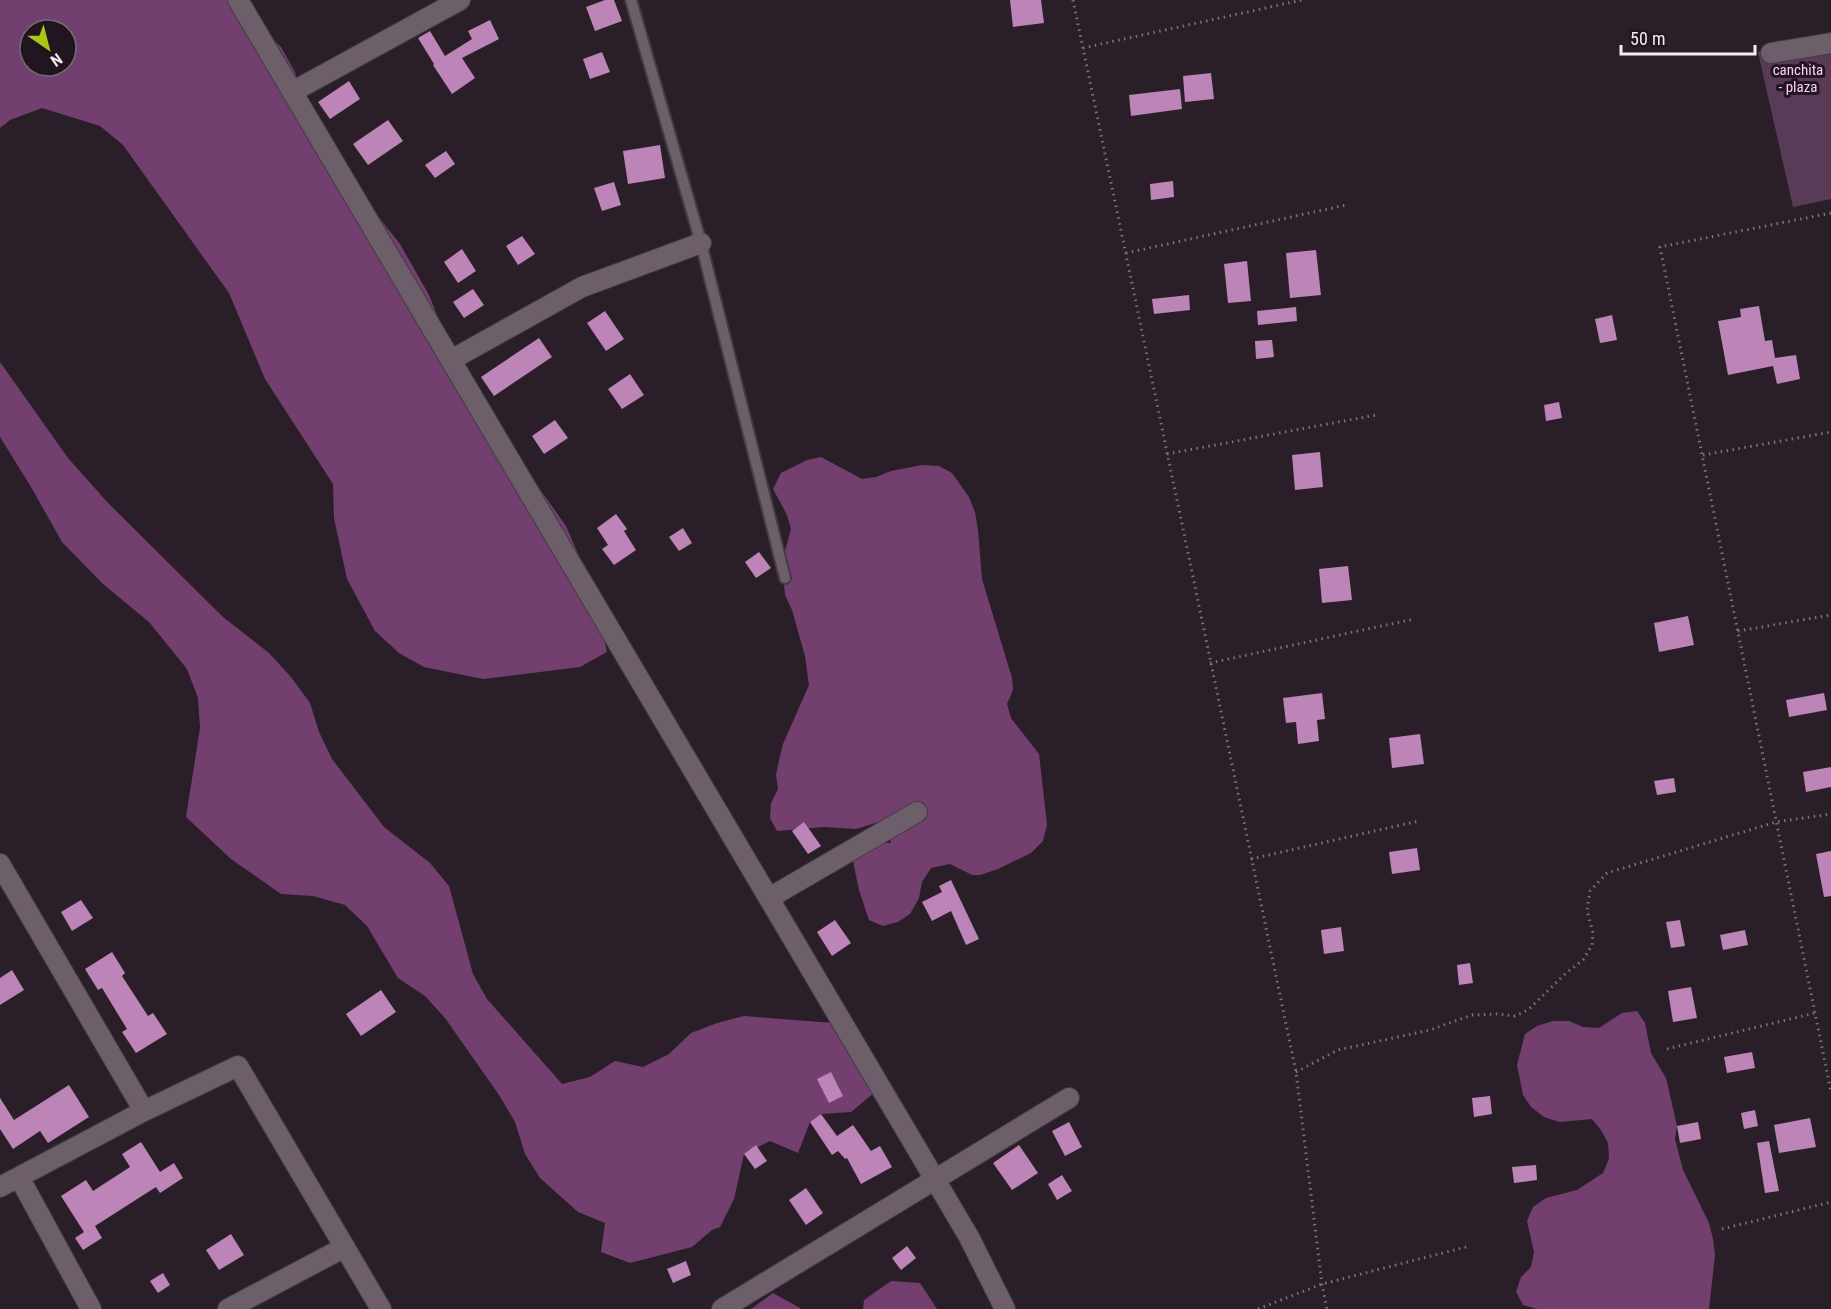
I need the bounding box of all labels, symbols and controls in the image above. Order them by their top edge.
north arrow [18,18,78,78]
scale bar [1621,18,1754,56]
text: 50 m [1630,28,1665,49]
text: N [47,49,66,70]
park label: canchita - plaza [1773,61,1823,96]

